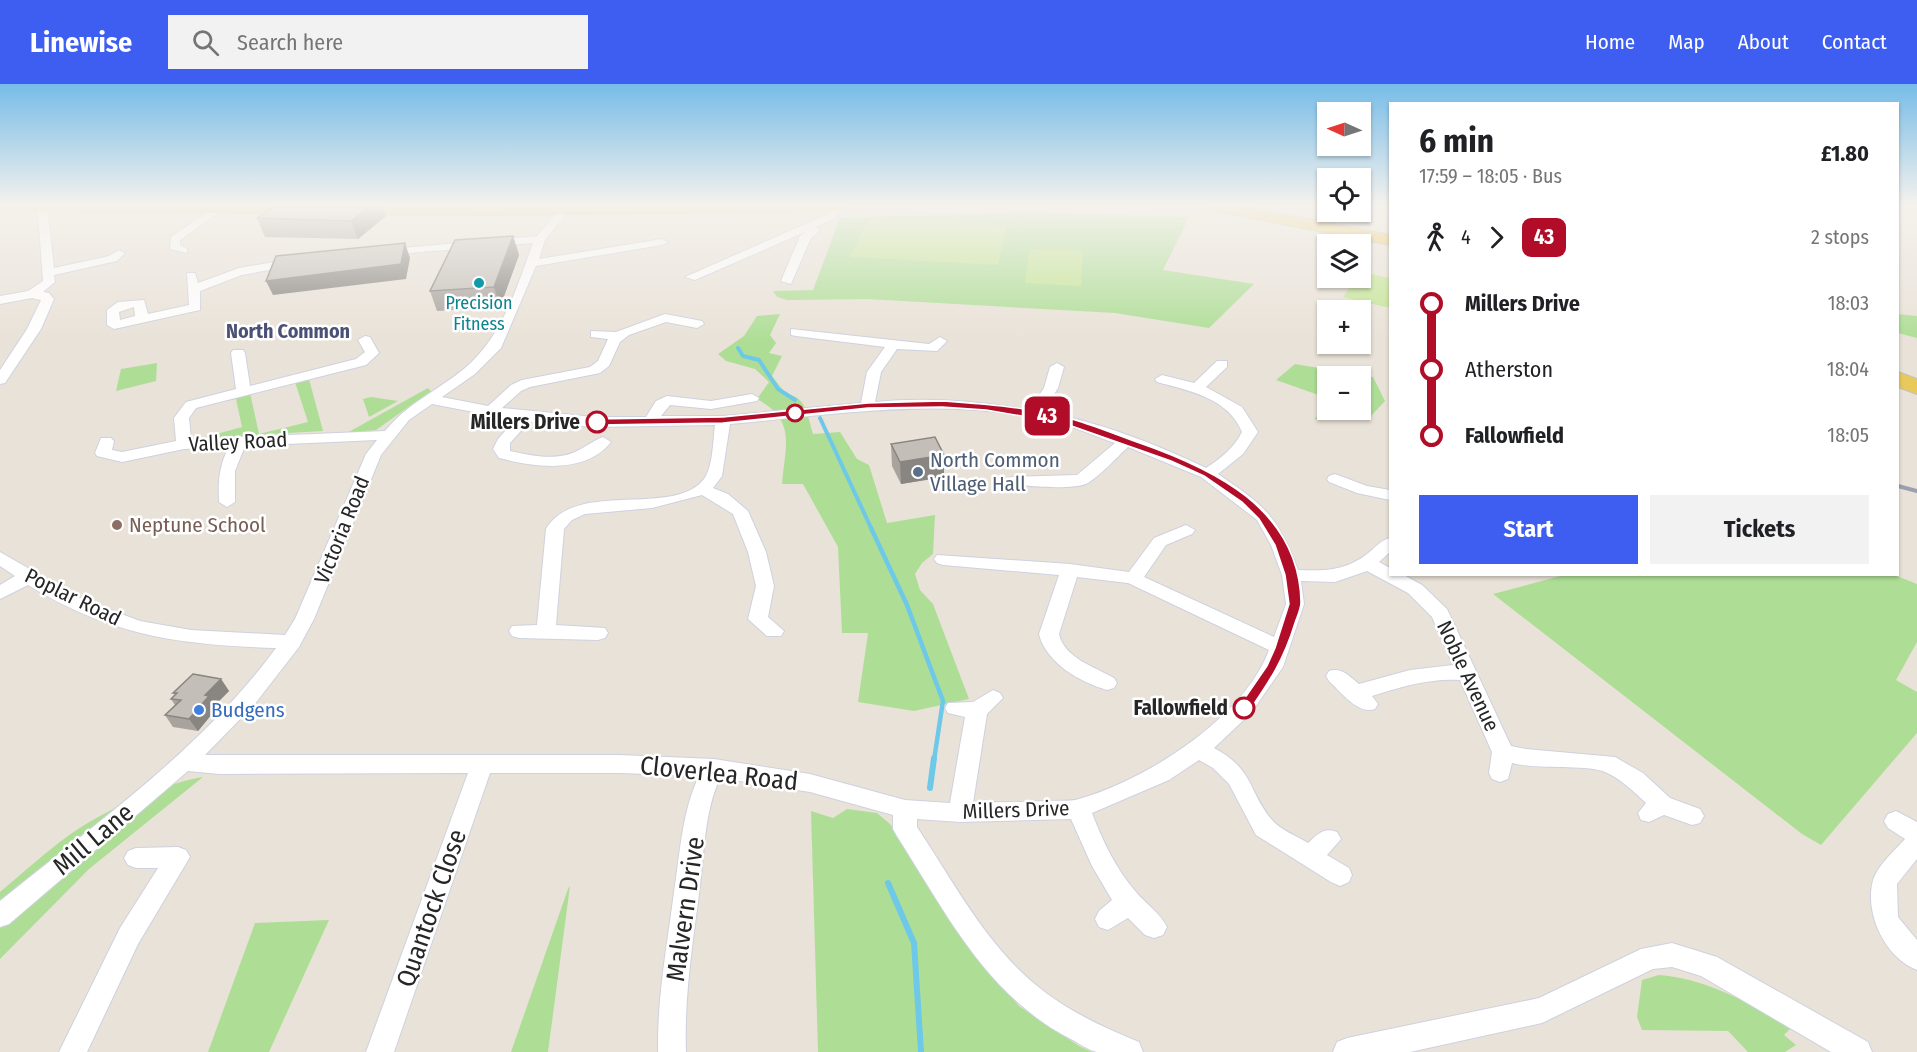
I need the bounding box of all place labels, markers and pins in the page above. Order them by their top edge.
marker: Precision Fitness [472,276,486,290]
place label: Precision Fitness [445,292,513,335]
unlabelled marker [786,404,804,422]
place label: Millers Drive [470,409,580,435]
marker: Millers Drive [586,411,608,433]
place label: North Common Village Hall [930,447,1060,497]
marker: North Common Village Hall [911,465,925,479]
place label: Neptune School [129,512,266,538]
marker: Neptune School [110,518,124,532]
place label: Fallowfield [1134,695,1228,721]
place label: Budgens [211,697,285,723]
marker: Fallowfield [1233,697,1255,719]
marker: Budgens [192,703,206,717]

